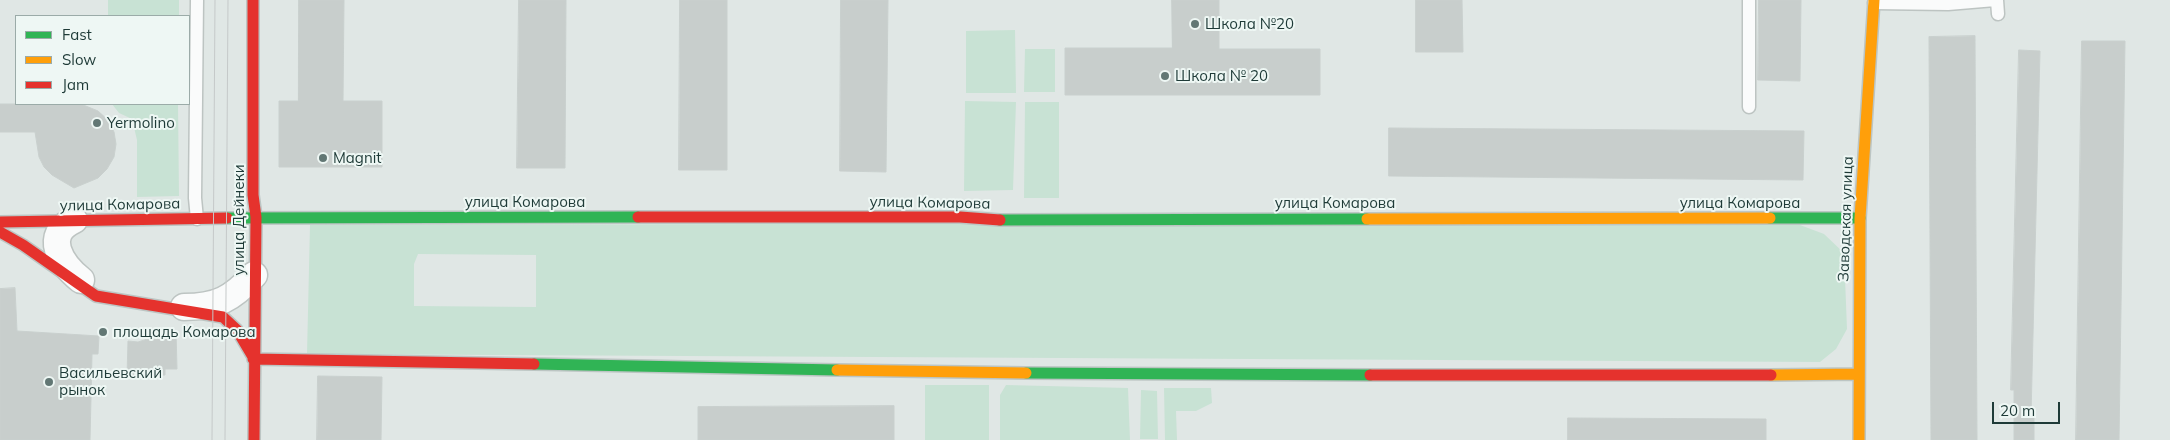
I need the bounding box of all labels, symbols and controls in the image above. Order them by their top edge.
legend [15,15,190,105]
place label: Школа №20 [1205,15,1294,33]
marker: Школа №20 [1189,18,1201,30]
text: Fast [62,25,92,44]
text: Slow [62,50,96,69]
place label: Школа № 20 [1175,67,1268,85]
marker: Школа № 20 [1159,70,1171,82]
text: Jam [62,75,89,94]
place label: Yermolino [107,114,175,132]
marker: Yermolino [91,117,103,129]
place label: Magnit [333,149,382,167]
marker: Magnit [317,152,329,164]
street label: Заводская улица [1835,156,1857,282]
street label: улица Дейнеки [230,164,248,276]
street label: улица Комарова [465,193,585,211]
street label: улица Комарова [869,193,991,213]
street label: улица Комарова [1275,194,1395,212]
street label: улица Комарова [1680,194,1800,212]
street label: улица Комарова [59,195,181,215]
place label: площадь Комарова [113,323,256,341]
marker: площадь Комарова [97,326,109,338]
place label: Васильевский рынок [59,364,162,399]
marker: Васильевский рынок [43,376,55,388]
scale bar [1995,392,2062,424]
text: 20 m [2000,401,2035,420]

